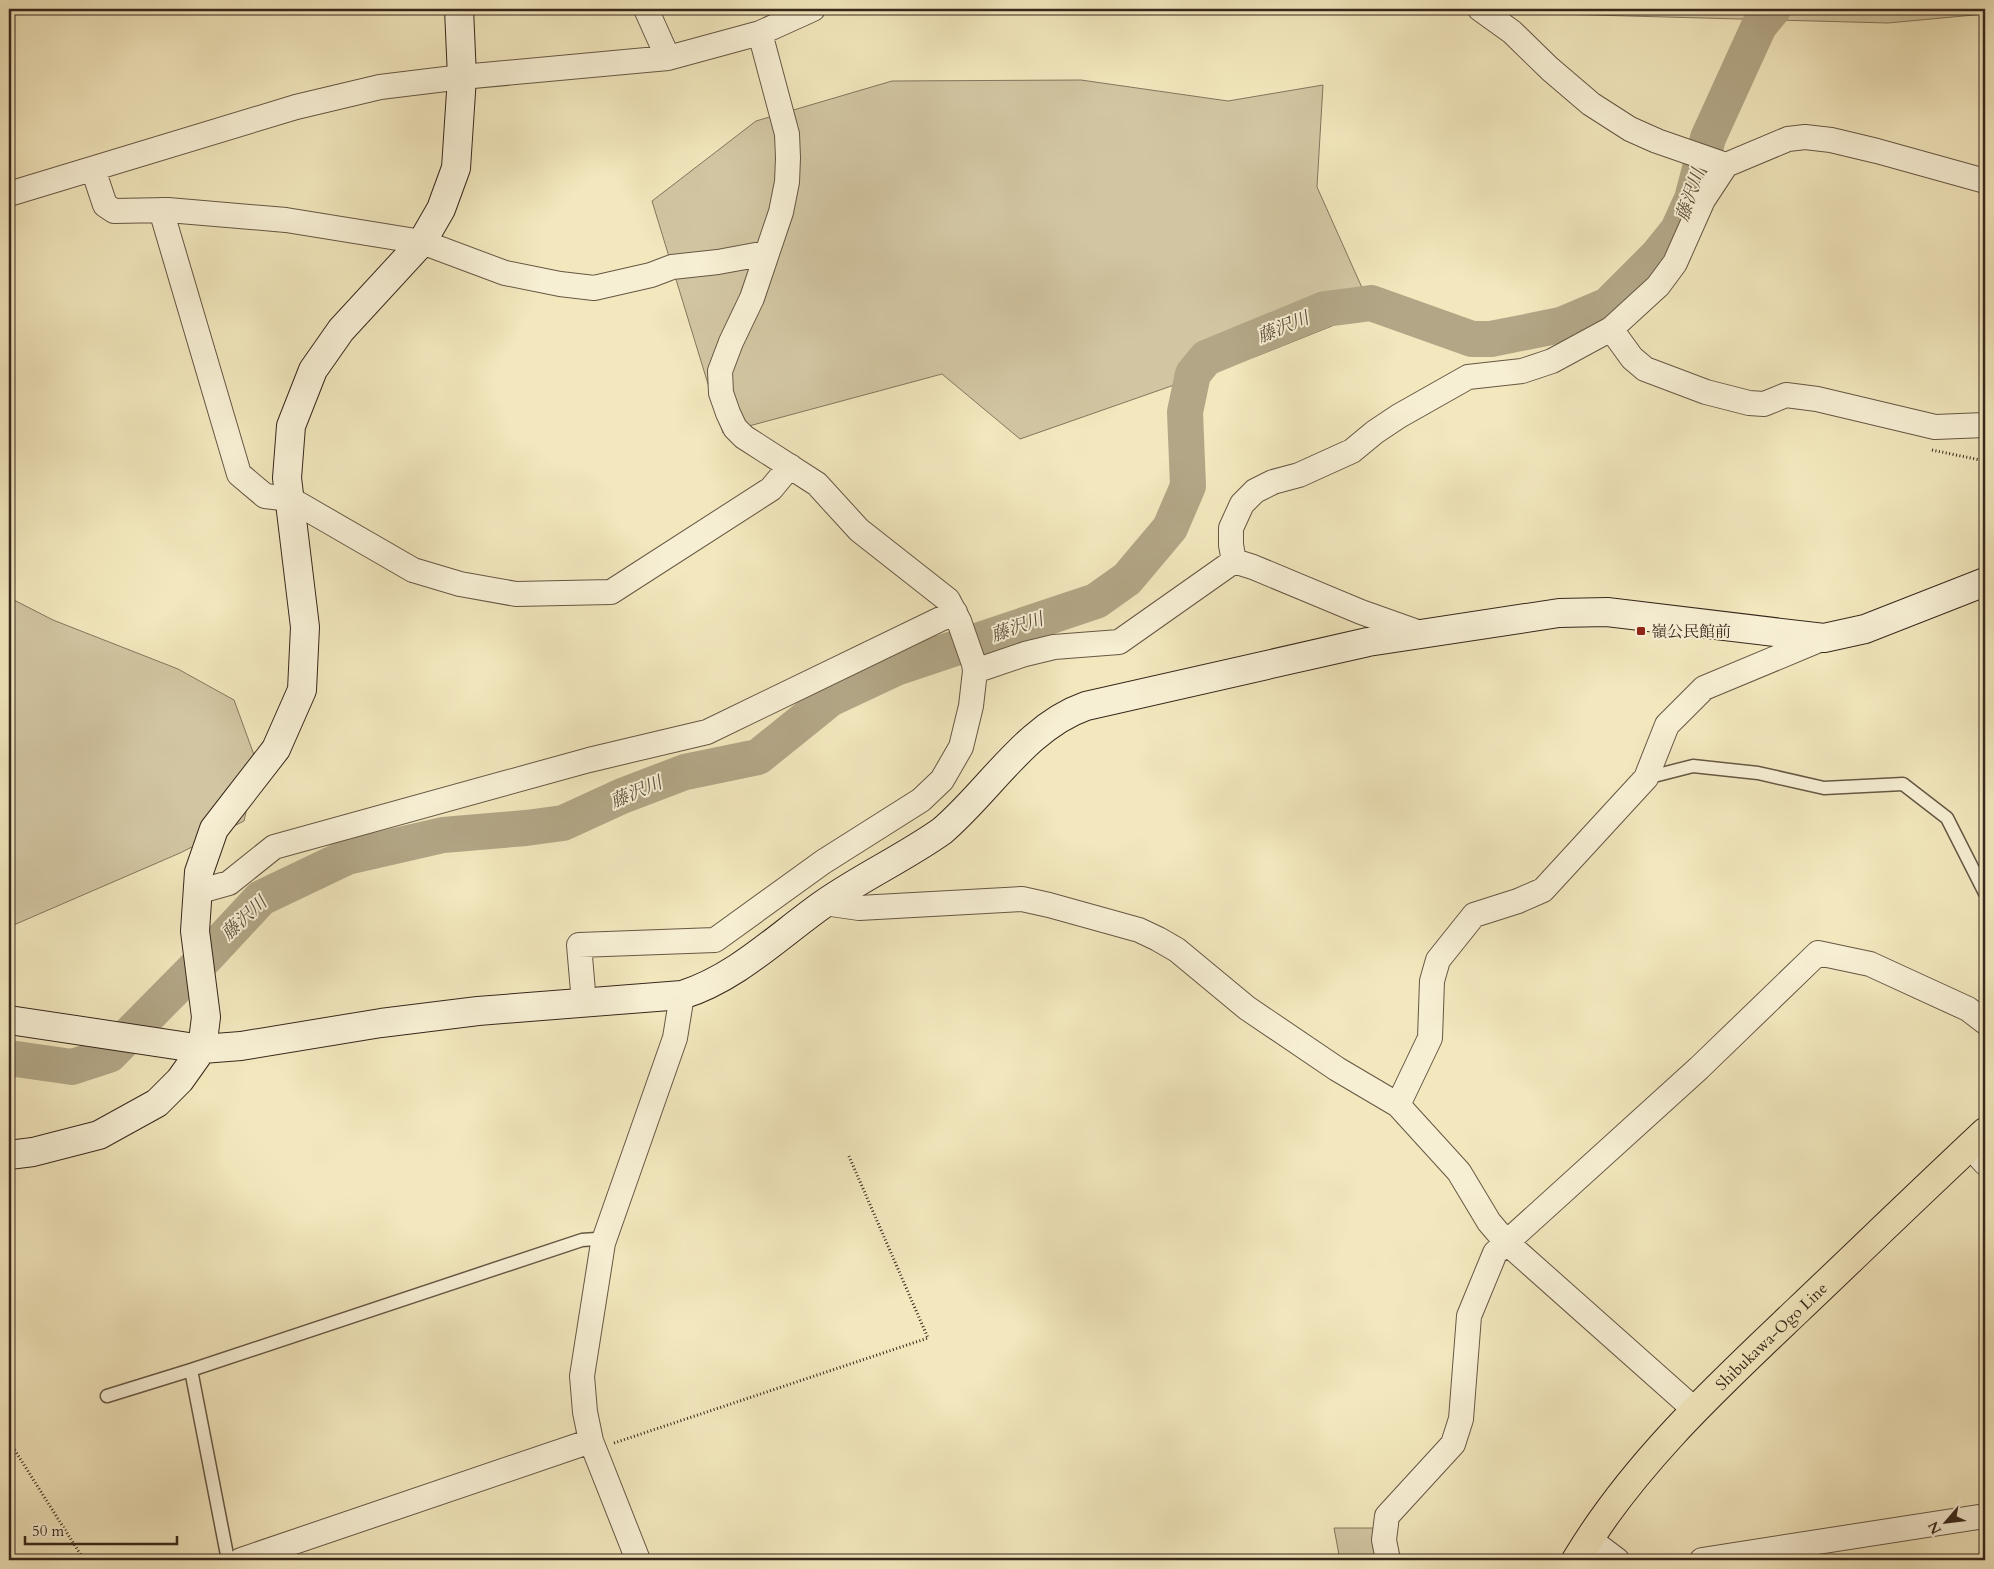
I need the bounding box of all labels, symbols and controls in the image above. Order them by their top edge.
water label: 藤沢川 [1670,164,1712,225]
water label: 藤沢川 [1253,305,1315,349]
water label: 藤沢川 [988,606,1049,648]
place label: 嶺公民館前 [1651,621,1731,643]
marker: 嶺公民館前 [1635,625,1647,637]
water label: 藤沢川 [606,770,668,815]
water label: 藤沢川 [216,889,274,946]
street label: Shibukawa-Ogo Line [1711,1278,1832,1395]
north arrow [1922,1496,1972,1546]
scale bar [25,1514,178,1546]
text: N [1924,1518,1946,1538]
text: 50 m [32,1521,64,1541]

